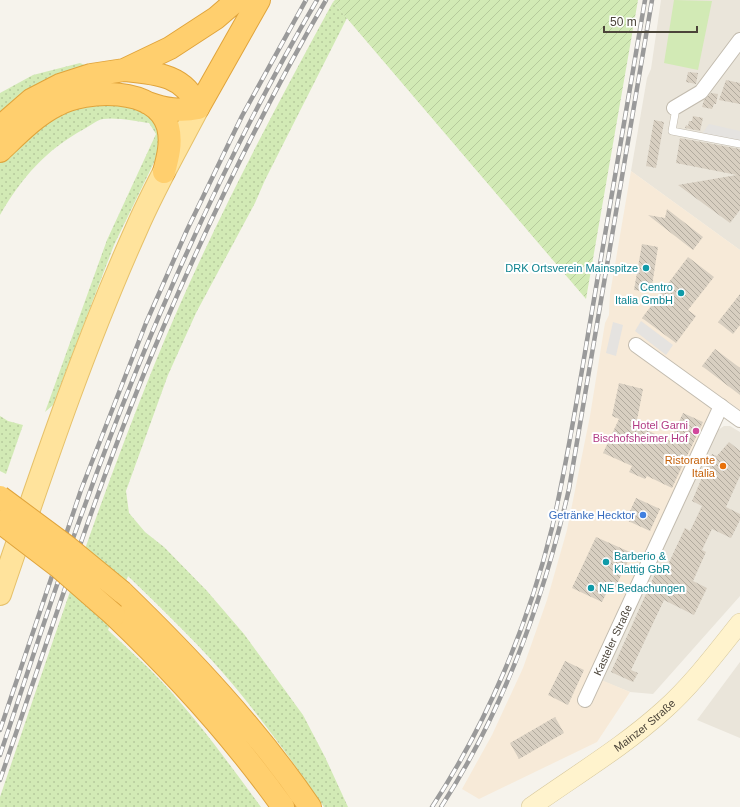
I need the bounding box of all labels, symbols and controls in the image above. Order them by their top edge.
scale bar [604,8,697,34]
text: 50 m [610,15,637,29]
place label: DRK Ortsverein Mainspitze [505,262,638,274]
marker: DRK Ortsverein Mainspitze [641,263,651,273]
place label: Centro Italia GmbH [615,281,673,306]
marker: Centro Italia GmbH [676,288,686,298]
place label: Hotel Garni Bischofsheimer Hof [593,419,689,444]
marker: Hotel Garni Bischofsheimer Hof [691,426,701,436]
place label: Ristorante Italia [665,454,716,479]
marker: Ristorante Italia [718,461,728,471]
place label: Getränke Hecktor [549,509,635,521]
marker: Getränke Hecktor [638,510,648,520]
place label: Barberio & Klattig GbR [614,550,670,575]
marker: Barberio & Klattig GbR [601,557,611,567]
place label: NE Bedachungen [599,582,685,594]
marker: NE Bedachungen [586,583,596,593]
street label: Kasteler Straße [591,603,634,677]
street label: Mainzer Straße [612,697,678,754]

